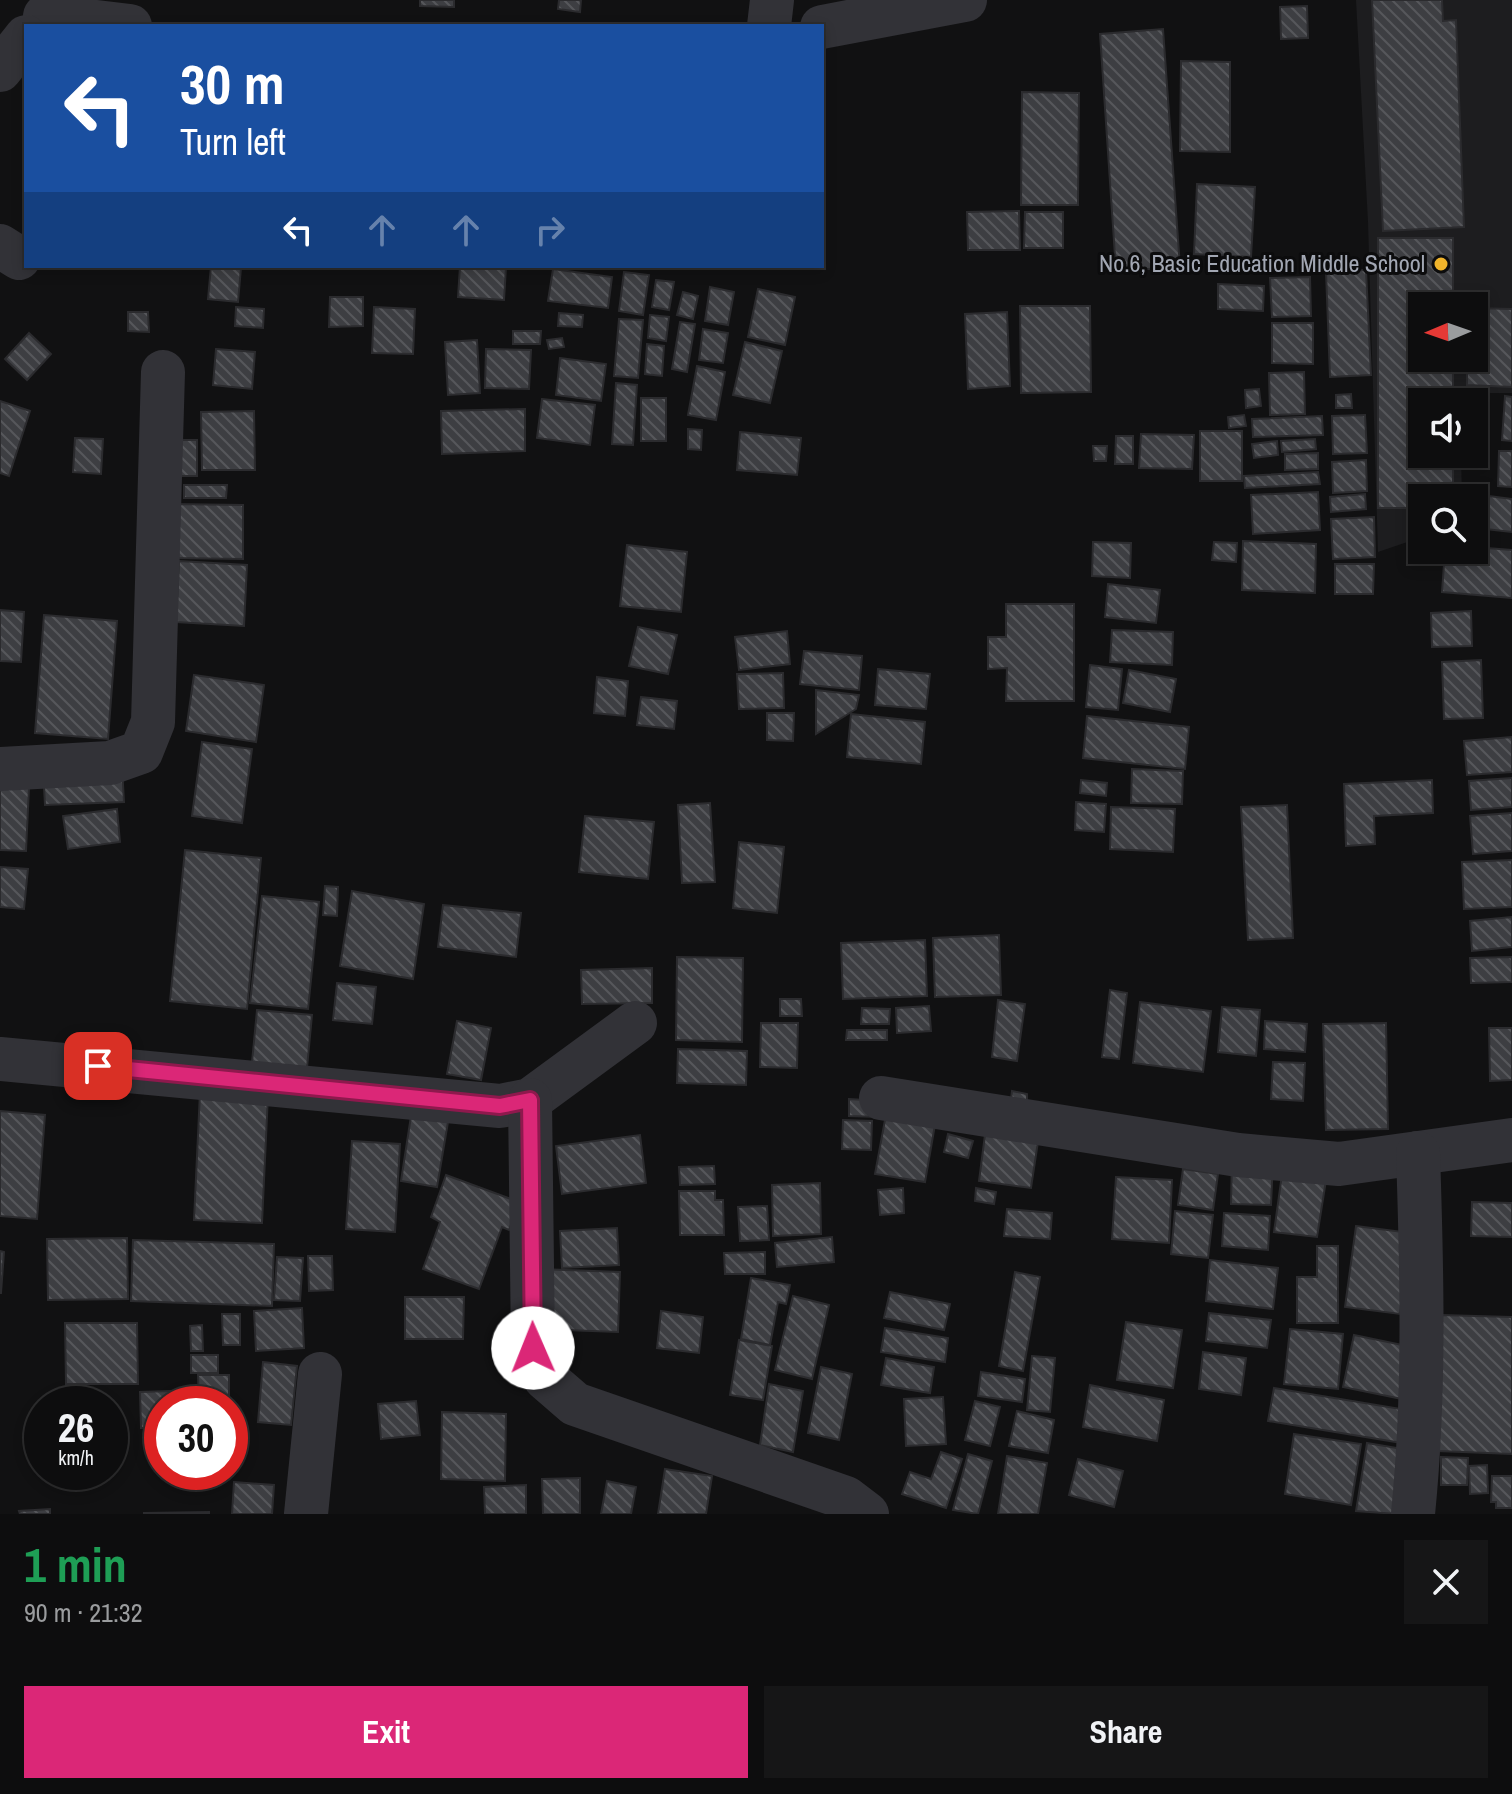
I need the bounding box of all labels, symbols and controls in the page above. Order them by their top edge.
text: 30 m [180,46,285,121]
icon: left [48,56,152,160]
text: Turn left [180,118,286,166]
icon: left [276,208,320,252]
icon: ahead [360,208,404,252]
icon: ahead [444,208,488,252]
icon: right [528,208,572,252]
place label: No.6, Basic Education Middle School [1099,247,1425,279]
marker: No.6, Basic Education Middle School [1432,255,1450,273]
north arrow [1408,292,1488,372]
map controls [1408,292,1488,564]
button: sound [1408,388,1488,468]
button: search [1408,484,1488,564]
pin [64,1032,132,1100]
icon: arrive [76,1044,120,1088]
position arrow [491,1306,575,1390]
speed limit sign: 30 [144,1386,248,1490]
text: 26 [58,1401,94,1454]
text: km/h [58,1444,94,1471]
text: 1 min [24,1532,127,1597]
button: close [1404,1540,1488,1624]
text: 90 m · 21:32 [24,1595,143,1630]
button: Exit [24,1686,748,1778]
button: Share [764,1686,1488,1778]

